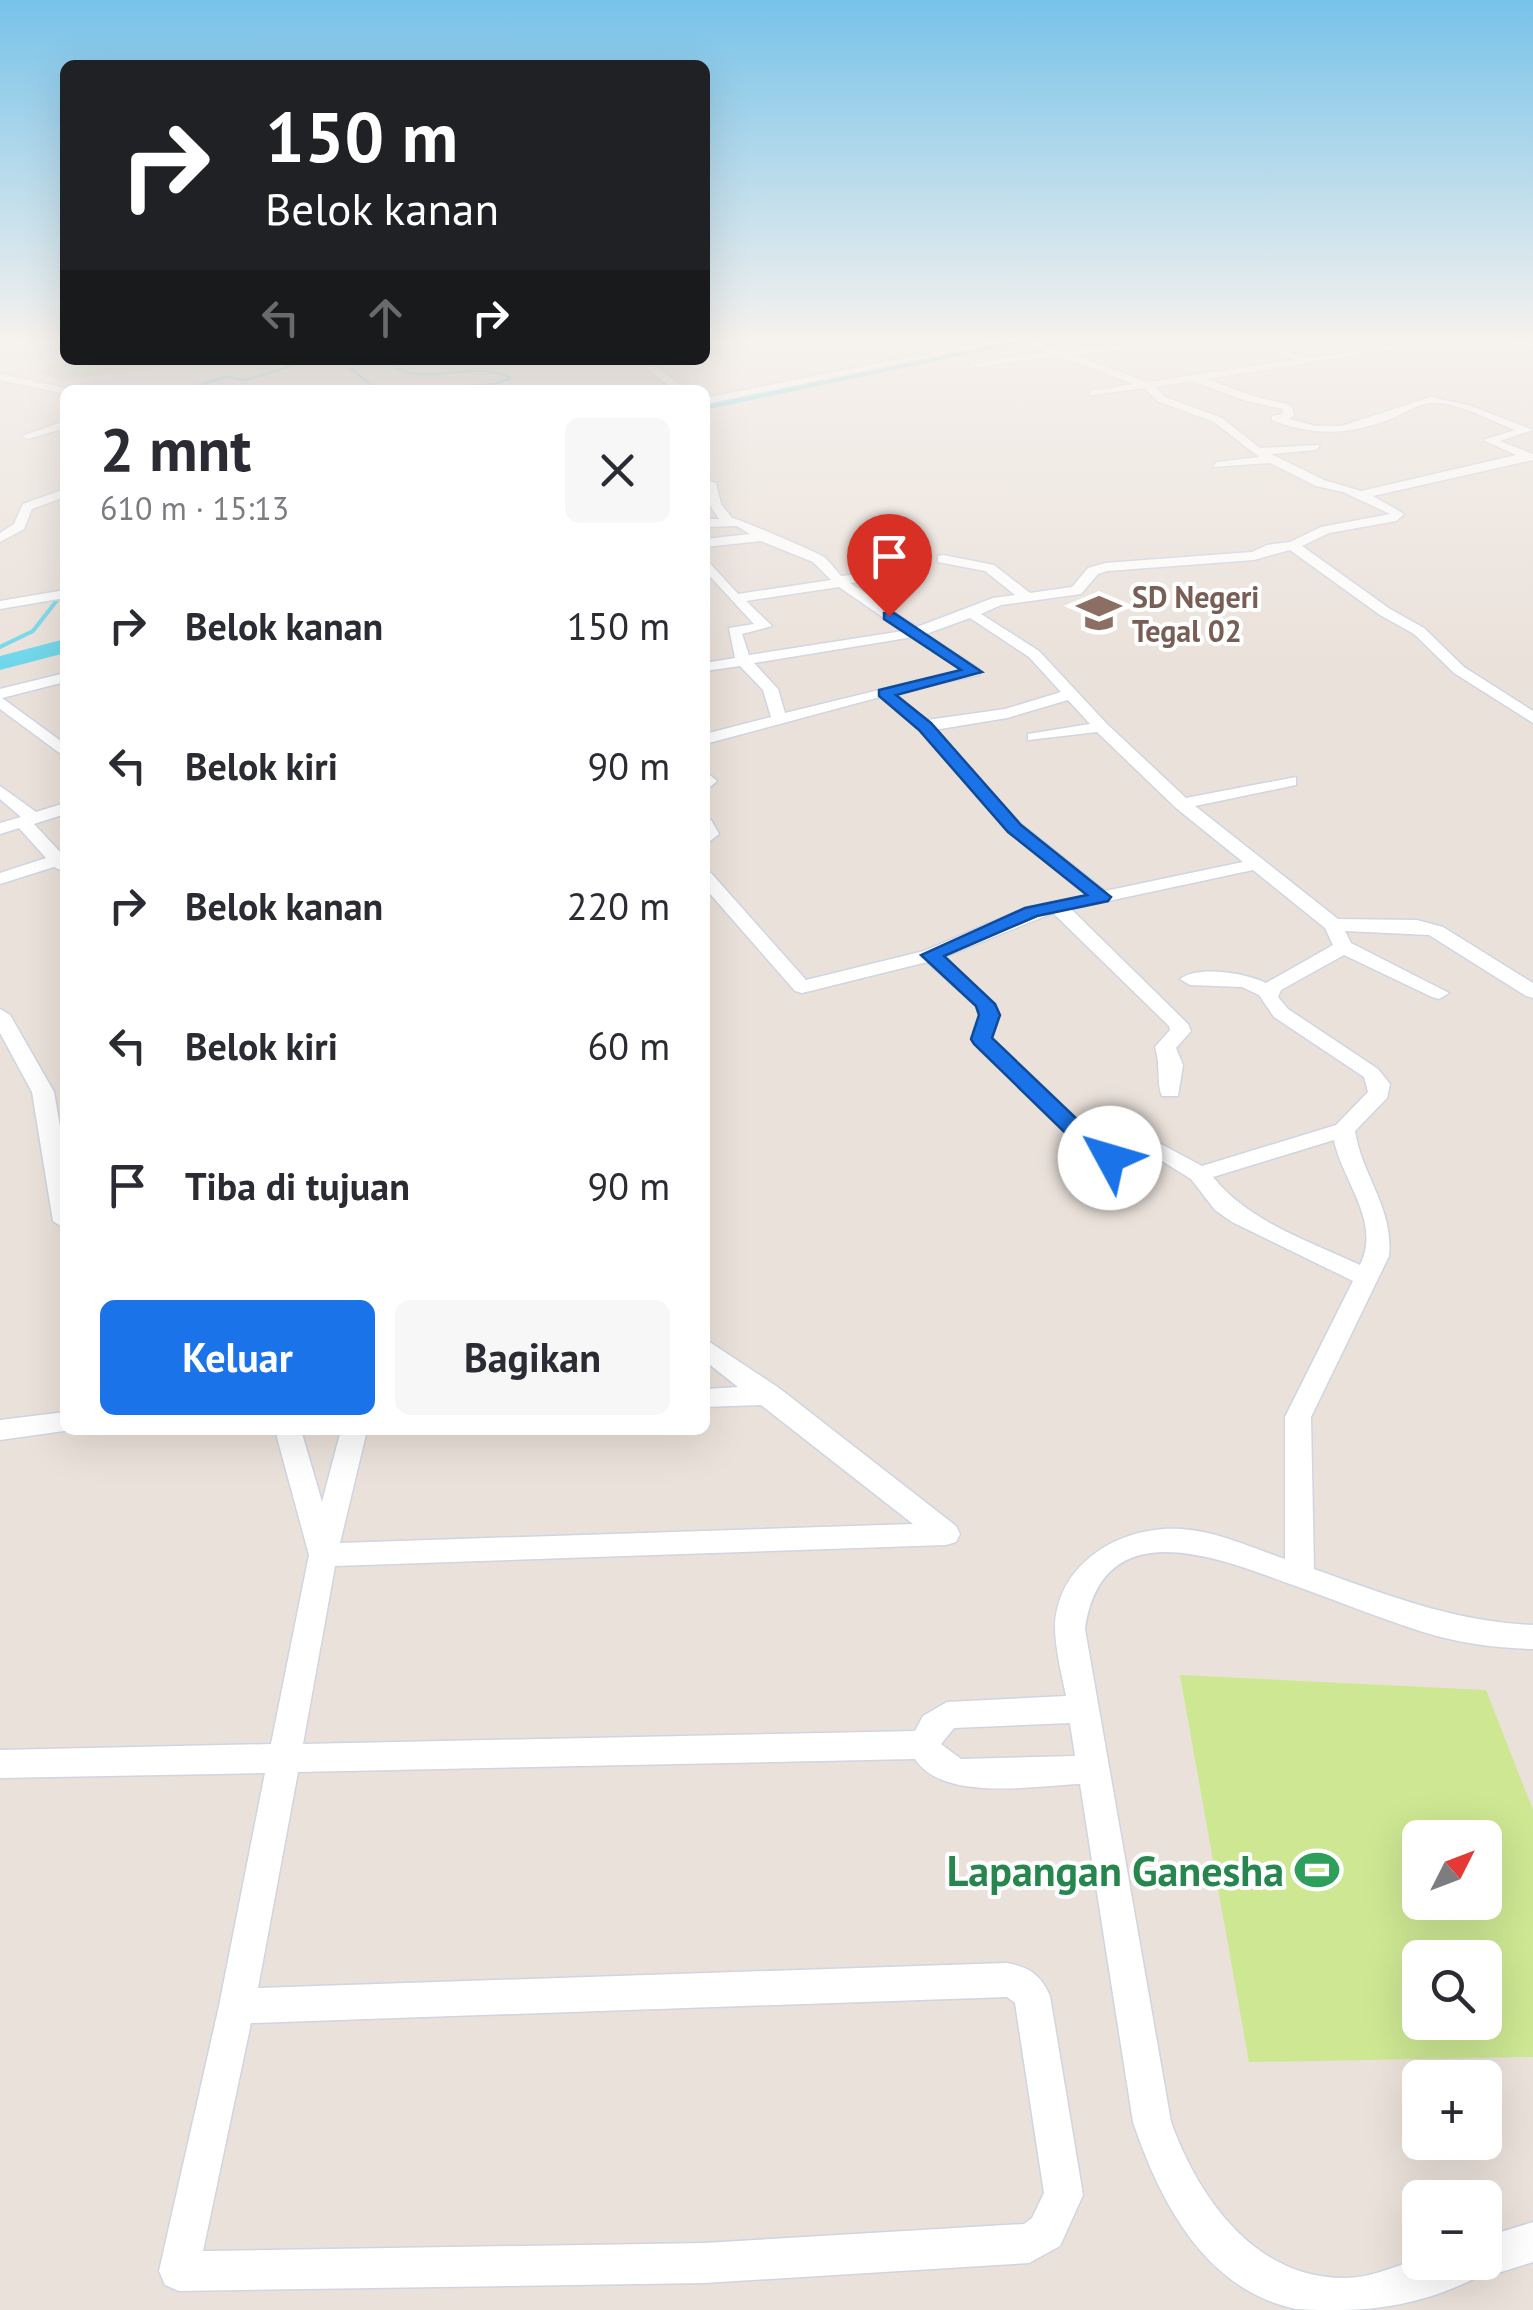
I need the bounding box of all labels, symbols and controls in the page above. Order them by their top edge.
text: 150 m [265,91,458,181]
icon: right [100,100,230,230]
text: Belok kanan [265,179,499,237]
icon: left [253,290,308,345]
icon: ahead [358,290,413,345]
icon: right [463,290,518,345]
text: 2 mnt [100,410,251,488]
button: close [565,418,670,523]
text: 610 m · 15:13 [100,487,289,529]
pin [847,514,932,617]
icon: arrive [862,529,917,584]
place label: SD Negeri Tegal 02 [1132,577,1259,650]
school or university icon: SD Negeri Tegal 02 [1075,589,1123,637]
icon: right [100,598,155,653]
text: Belok kanan [185,601,383,650]
text: 150 m [567,601,670,650]
icon: left [100,738,155,793]
text: Belok kiri [185,741,338,790]
text: 90 m [588,741,670,790]
icon: right [100,878,155,933]
text: Belok kanan [185,881,383,930]
text: 220 m [567,881,670,930]
icon: left [100,1018,155,1073]
text: Belok kiri [185,1021,338,1070]
text: 60 m [588,1021,670,1070]
position arrow [1058,1106,1162,1210]
icon: arrive [100,1158,155,1213]
text: Tiba di tujuan [185,1161,410,1210]
text: 90 m [588,1161,670,1210]
button: Keluar [100,1300,375,1415]
button: Bagikan [395,1300,670,1415]
north arrow [1402,1820,1502,1920]
map controls [1402,1820,1502,2280]
place label: Lapangan Ganesha [947,1843,1284,1898]
sports icon: Lapangan Ganesha [1293,1846,1341,1894]
button: search [1402,1940,1502,2040]
button: + [1402,2060,1502,2160]
button: − [1402,2180,1502,2280]

